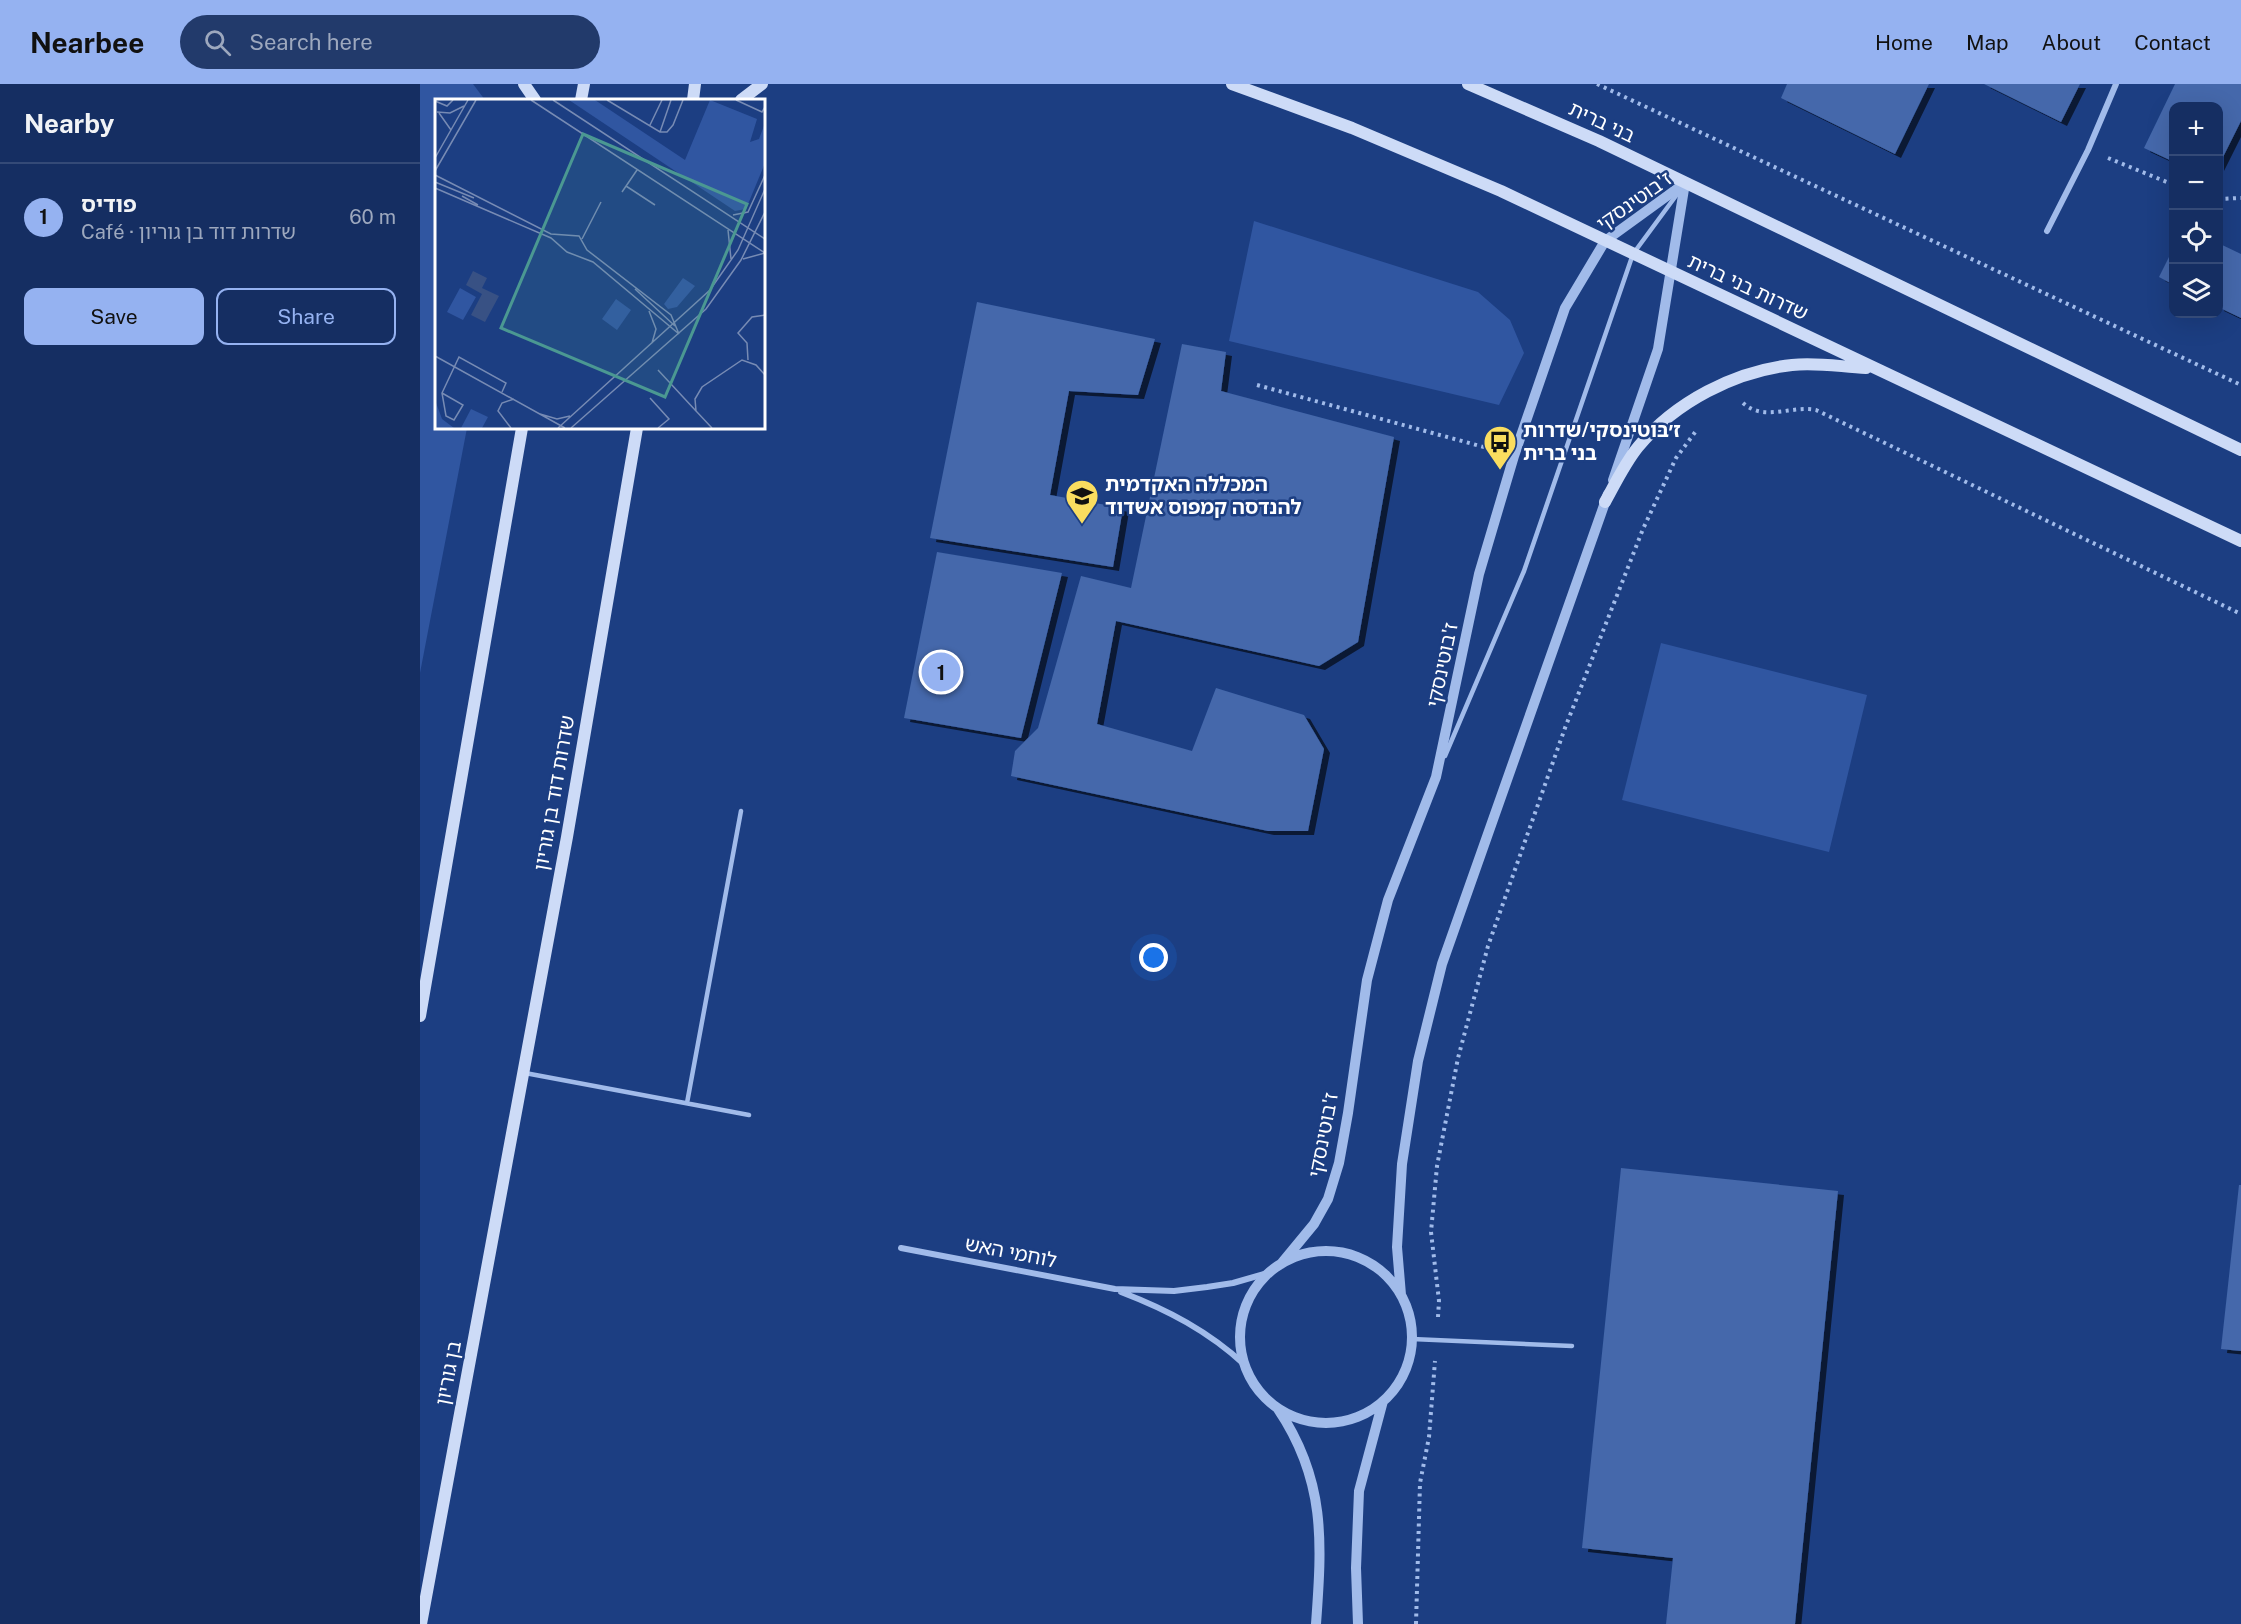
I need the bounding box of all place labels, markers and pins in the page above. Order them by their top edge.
place label: ז׳בוטינסקי/שדרות בני ברית [1523,418,1681,465]
bus stop icon: ז׳בוטינסקי/שדרות בני ברית [1482,424,1518,471]
place label: המכללה האקדמית להנדסה קמפוס אשדוד [1105,472,1302,519]
school or university icon: המכללה האקדמית להנדסה קמפוס אשדוד [1064,478,1100,525]
pin: 1 [922,650,960,694]

